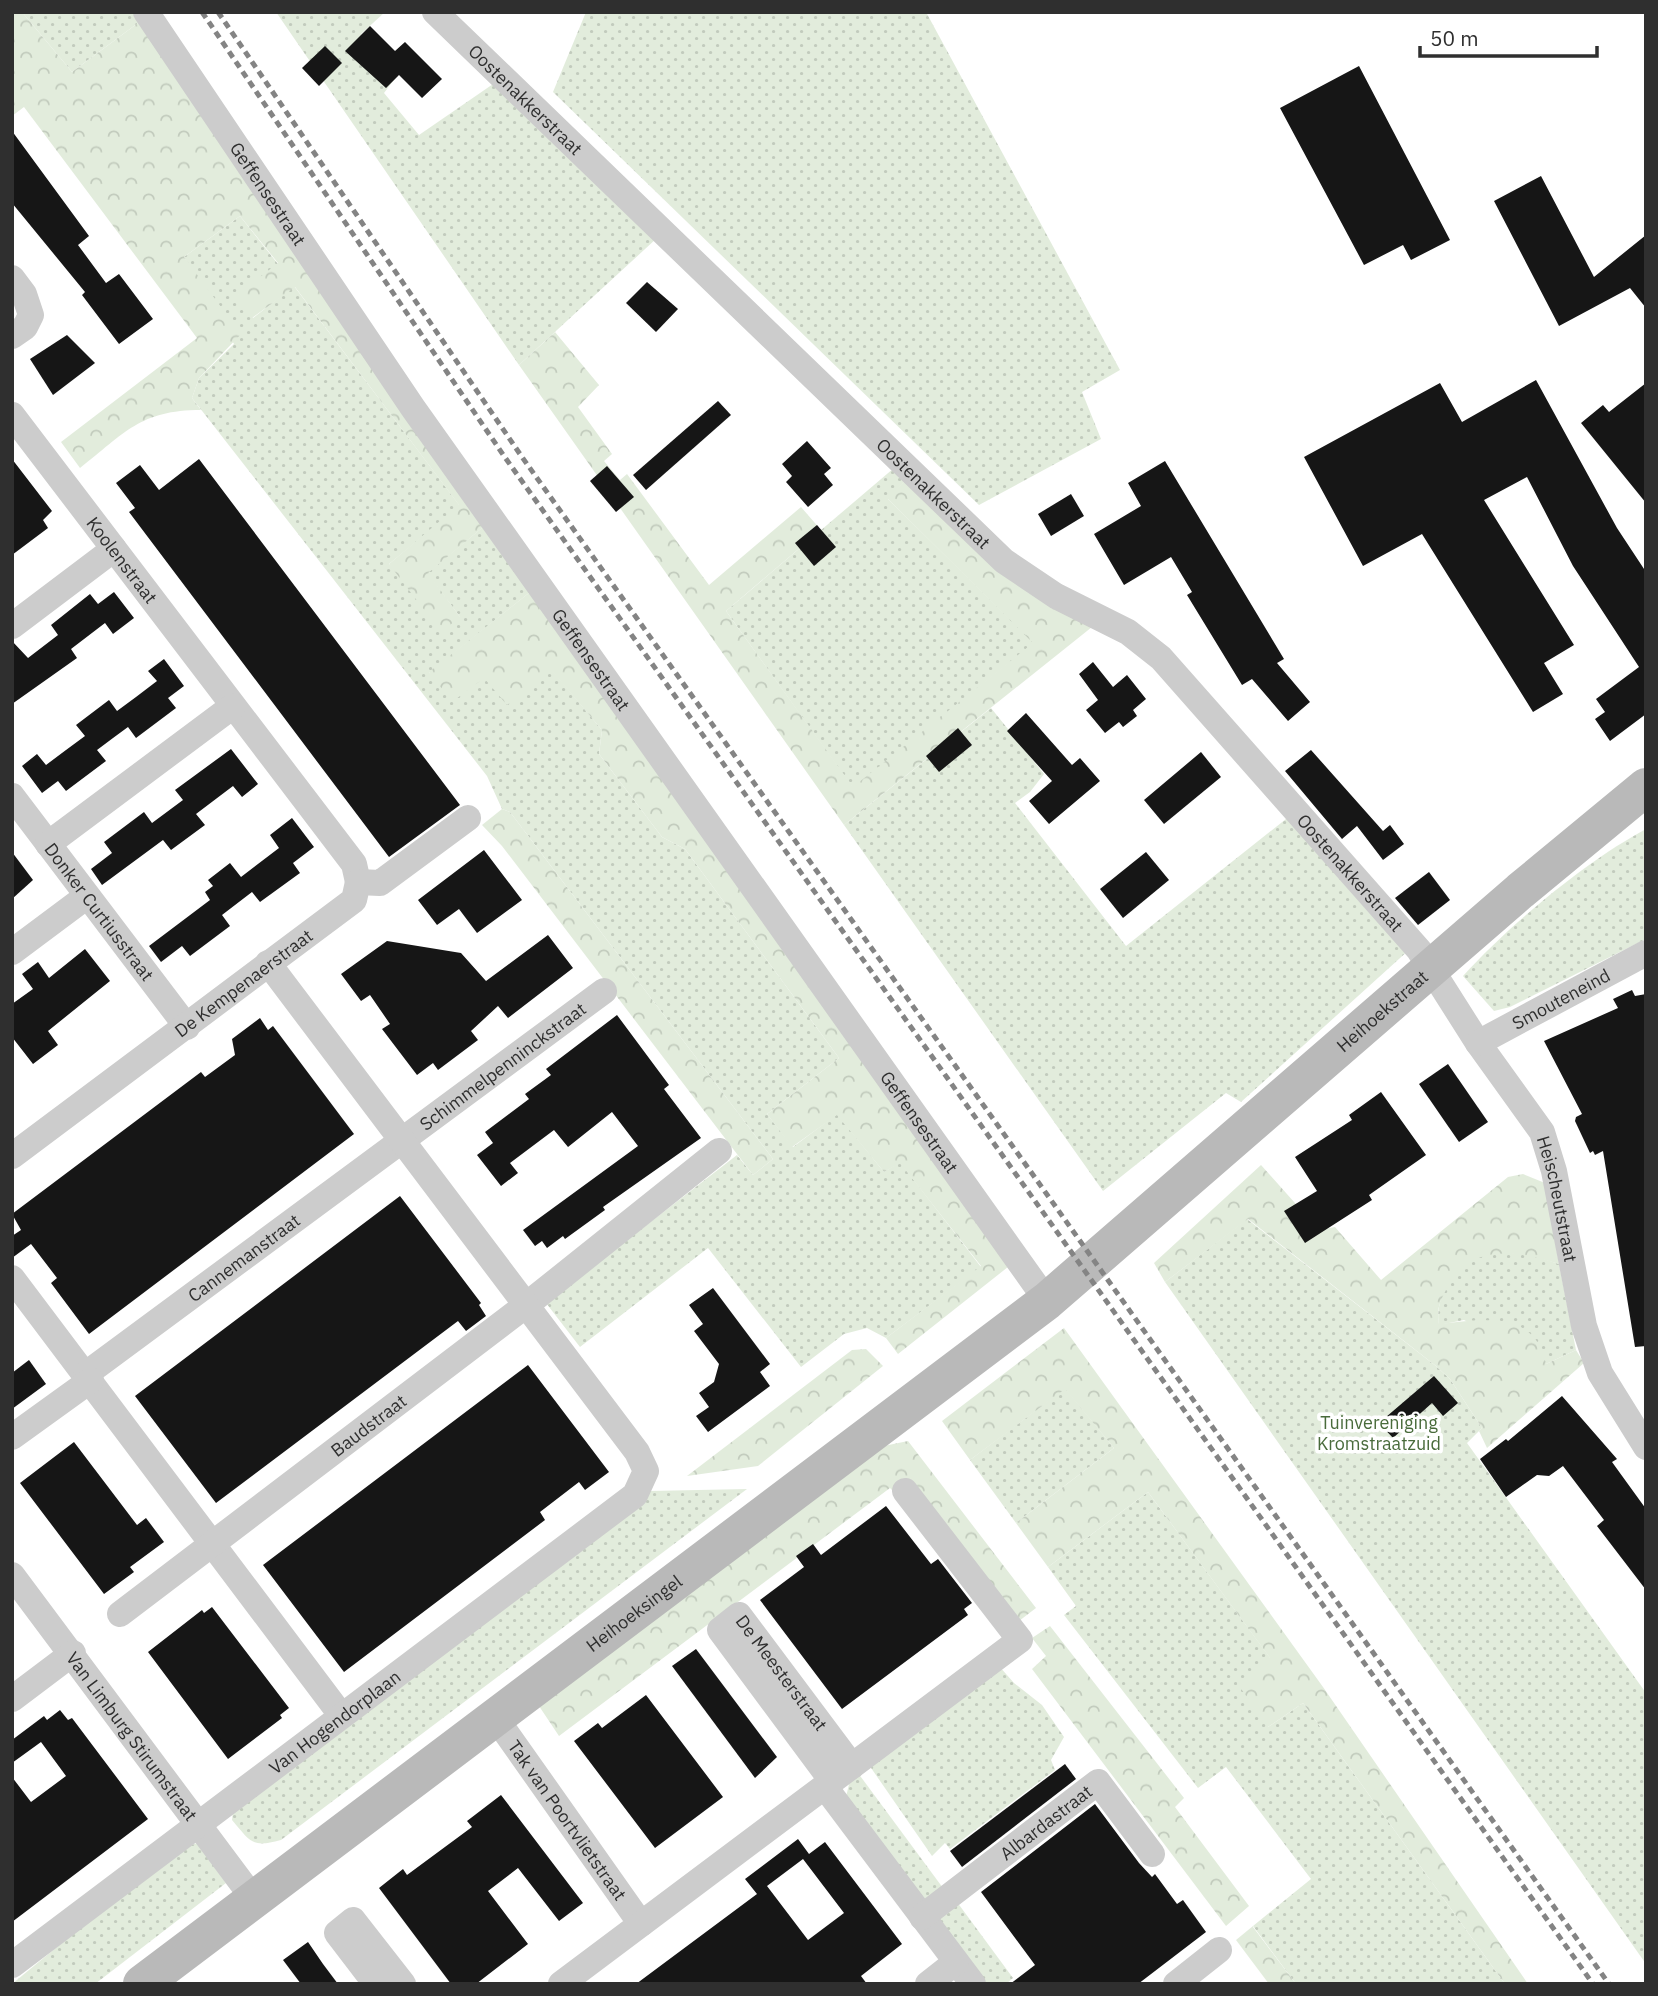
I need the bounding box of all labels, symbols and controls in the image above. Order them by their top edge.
scale bar [1420,14,1597,58]
text: 50 m [1430,24,1479,52]
street label: Oostenakkerstraat [464,39,588,160]
street label: Geffensestraat [225,137,311,250]
street label: Oostenakkerstraat [872,433,996,553]
street label: Koolenstraat [82,512,163,608]
street label: Geffensestraat [547,604,636,715]
street label: Oostenakkerstraat [1292,809,1409,936]
street label: Donker Curtiusstraat [40,838,159,985]
street label: De Kempenaerstraat [170,924,317,1042]
street label: Smouteneind [1508,963,1614,1034]
street label: Heihoekstraat [1331,965,1432,1057]
street label: Schimmelpenninckstraat [415,997,590,1135]
street label: Geffensestraat [876,1066,964,1177]
street label: Heischeutstraat [1532,1133,1583,1264]
street label: Cannemanstraat [183,1208,304,1307]
street label: Baudstraat [326,1389,411,1461]
park label: Tuinvereniging Kromstraatzuid [1317,1411,1441,1455]
street label: Heihoeksingel [581,1569,686,1657]
street label: De Meesterstraat [731,1610,833,1735]
street label: Van Limburg Stirumstraat [62,1647,203,1825]
street label: Van Hogendorplaan [264,1665,405,1779]
street label: Tak van Poortvlietstraat [503,1735,632,1904]
street label: Albardastraat [995,1779,1097,1865]

